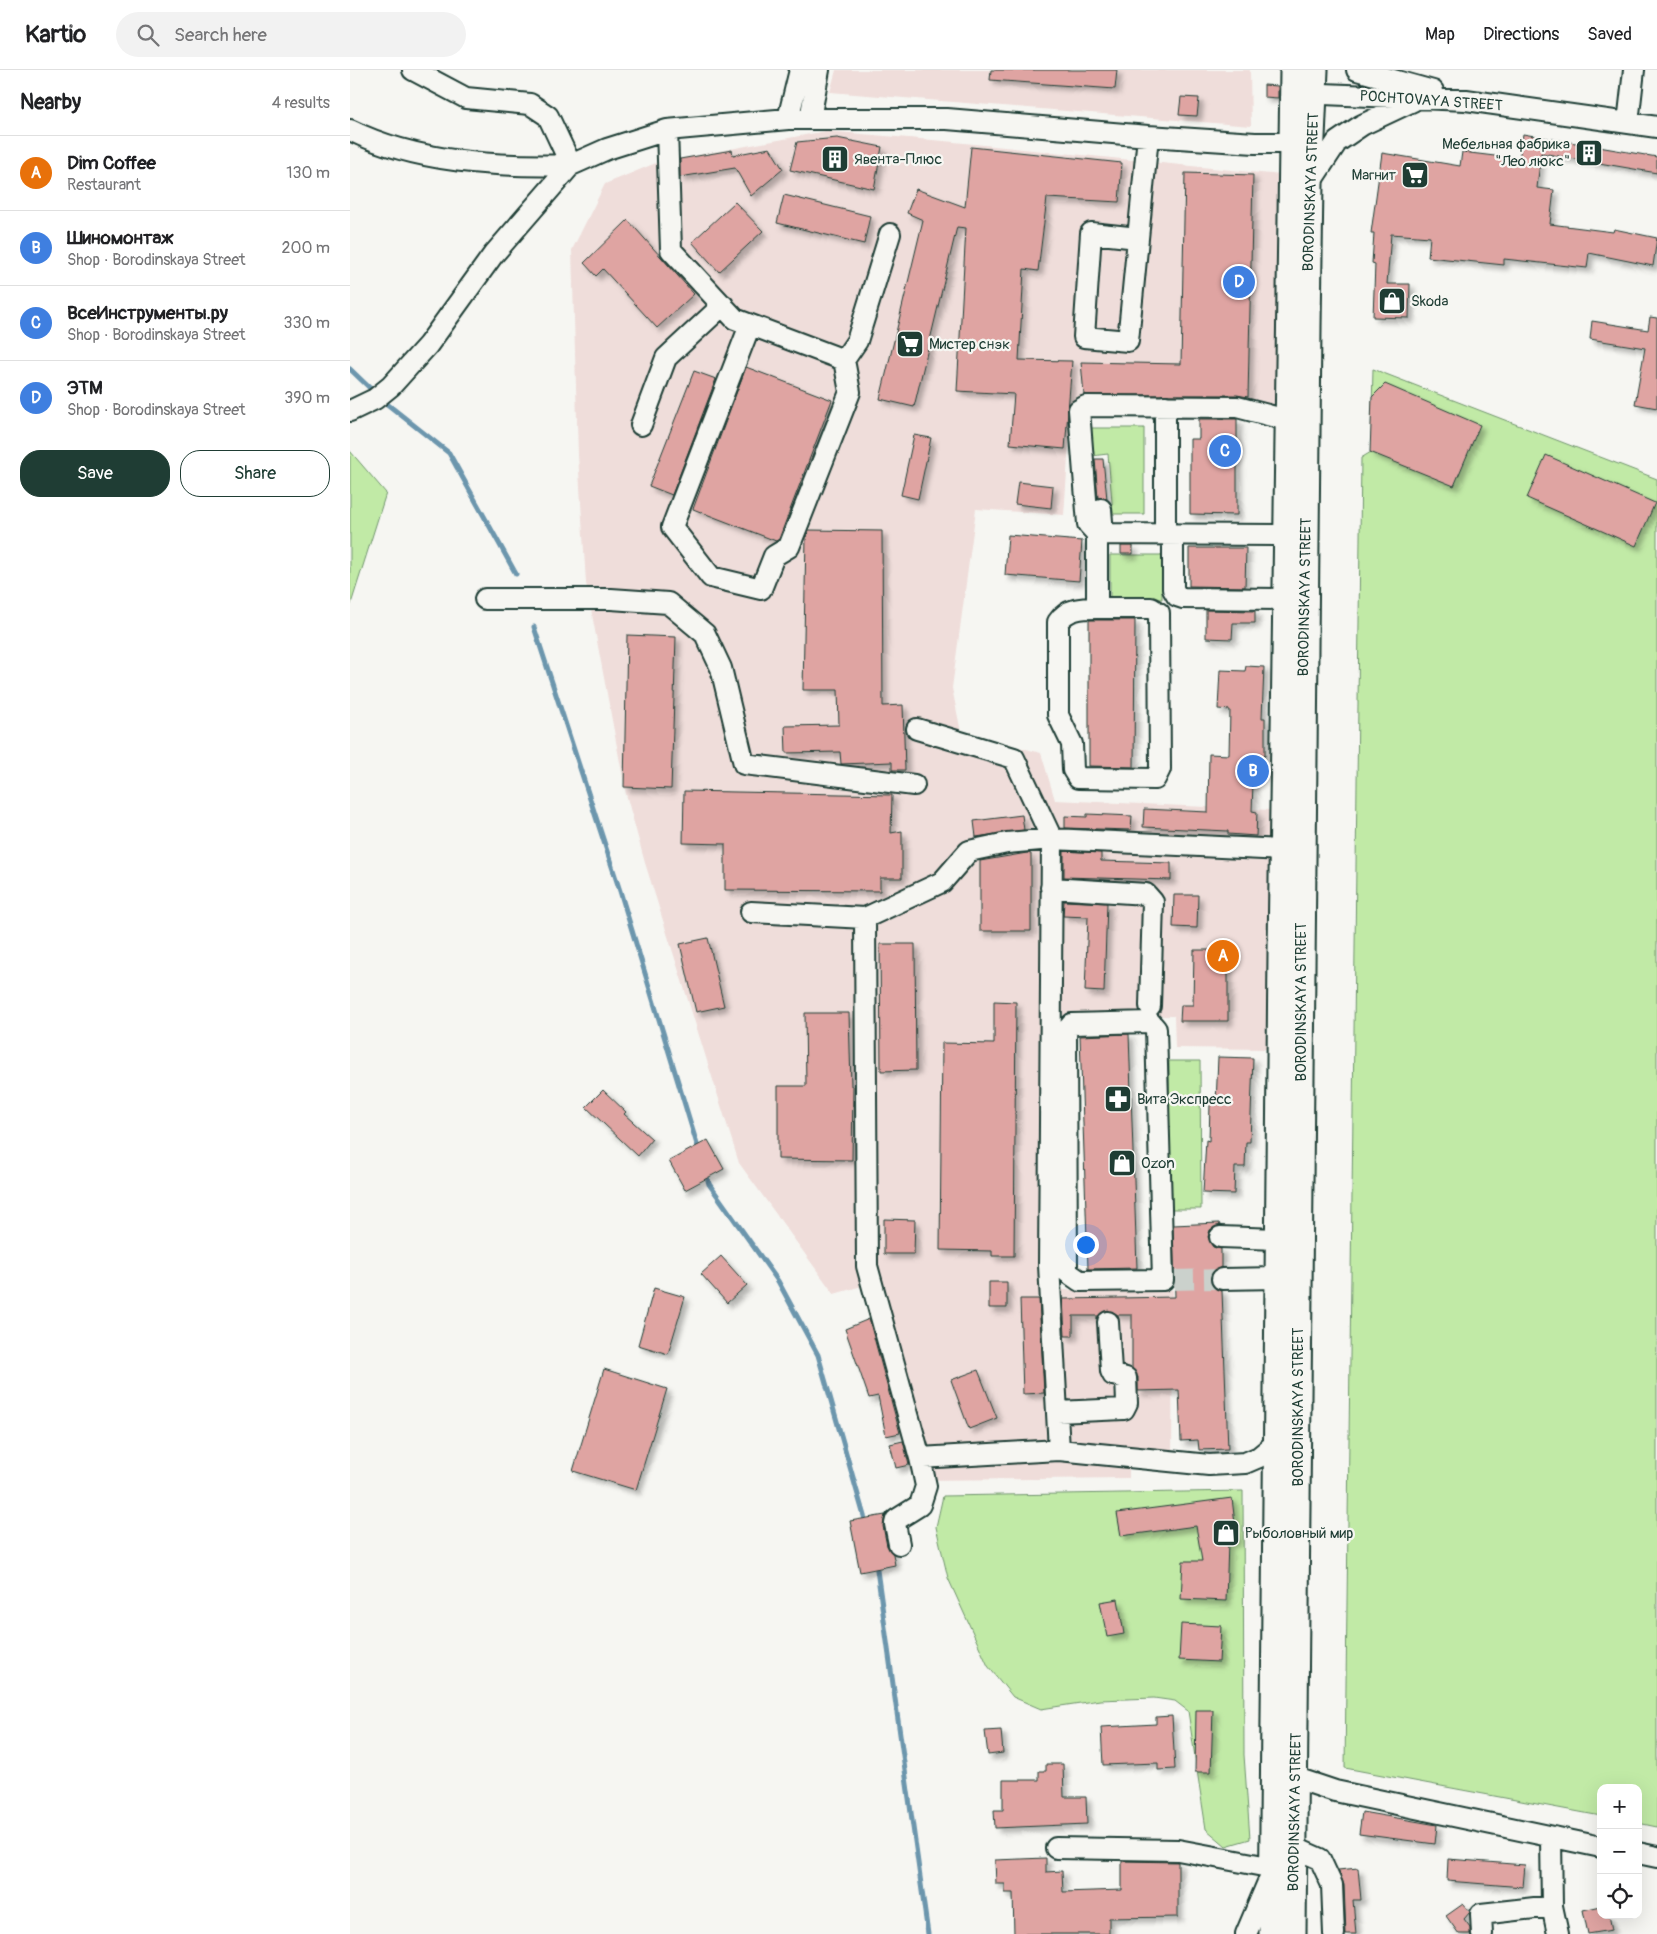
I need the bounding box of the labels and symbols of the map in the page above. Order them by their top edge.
street label: POCHTOVAYA STREET [1359,87,1503,115]
street label: BORODINSKAYA STREET [1299,112,1323,272]
place label: Мебельная фабрика "Лео люкс" [1442,135,1570,171]
building icon: Мебельная фабрика "Лео люкс" [1574,138,1604,168]
building icon: Явента-Плюс [820,144,850,174]
place label: Явента-Плюс [854,150,942,169]
supermarket icon: Магнит [1400,160,1430,190]
place label: Магнит [1351,166,1396,185]
pin: D [1223,263,1255,301]
shop icon: Skoda [1377,286,1407,316]
place label: Skoda [1411,292,1448,311]
supermarket icon: Мистер снэк [895,329,925,359]
place label: Мистер снэк [929,335,1010,354]
pin: C [1209,432,1241,470]
street label: BORODINSKAYA STREET [1294,517,1316,677]
pin: B [1237,752,1269,790]
street label: BORODINSKAYA STREET [1292,923,1311,1081]
pin: A [1207,937,1239,975]
pharmacy icon: Вита Экспресс [1103,1084,1133,1114]
place label: Вита Экспресс [1137,1090,1232,1109]
shop icon: Ozon [1107,1148,1137,1178]
place label: Ozon [1141,1154,1175,1173]
your location [1073,1232,1099,1258]
street label: BORODINSKAYA STREET [1289,1328,1308,1486]
shop icon: Рыболовный мир [1211,1518,1241,1548]
place label: Рыболовный мир [1245,1524,1353,1543]
street label: BORODINSKAYA STREET [1284,1732,1306,1892]

